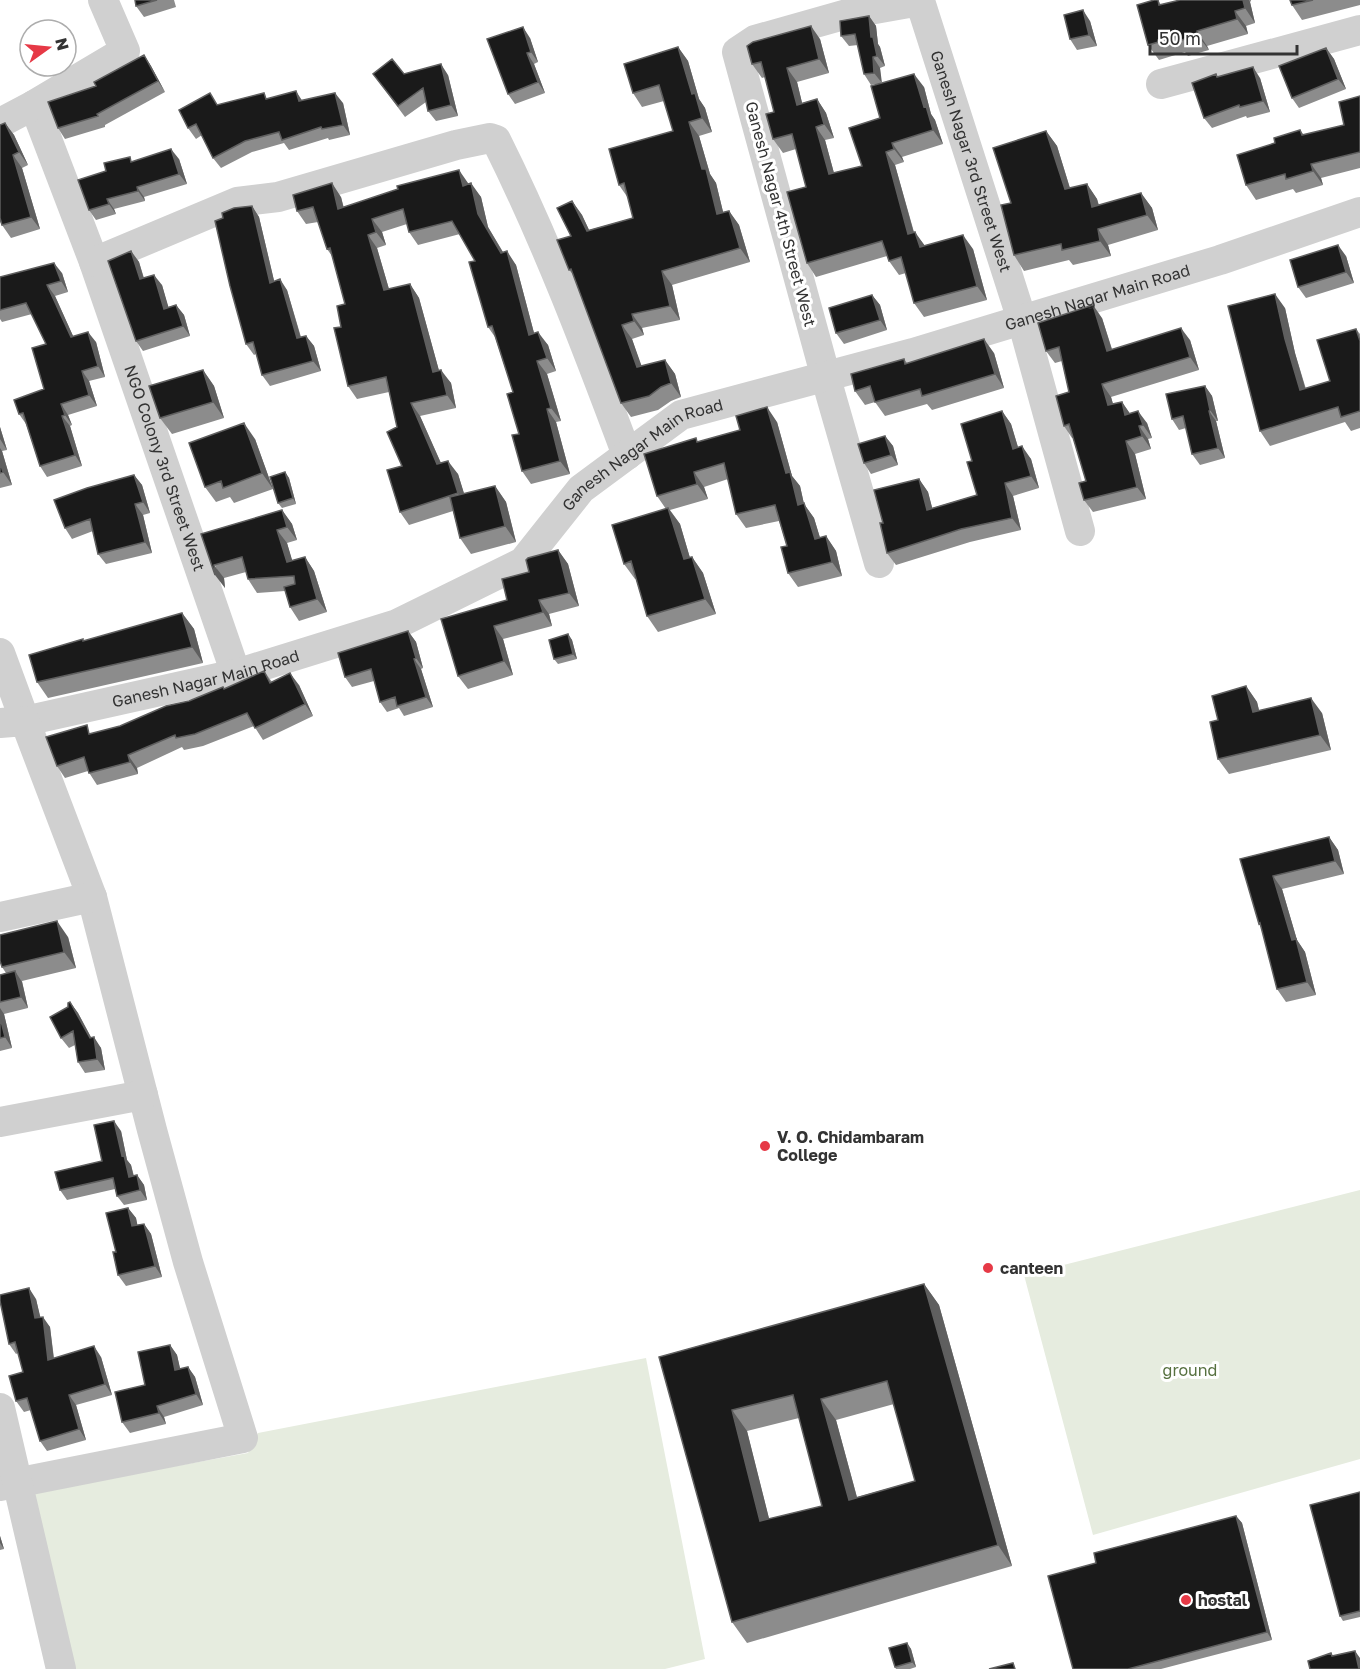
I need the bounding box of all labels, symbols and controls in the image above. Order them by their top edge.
north arrow [18,18,78,78]
scale bar [1150,18,1297,56]
text: 50 m [1159,27,1201,49]
text: N [51,36,74,53]
street label: Ganesh Nagar 3rd Street West [926,48,1016,275]
street label: Ganesh Nagar 4th Street West [741,99,821,329]
street label: Ganesh Nagar Main Road [1002,260,1192,335]
street label: NGO Colony 3rd Street West [120,362,210,574]
street label: Ganesh Nagar Main Road [558,394,725,515]
street label: Ganesh Nagar Main Road [110,645,302,711]
place label: V. O. Chidambaram College [777,1127,924,1165]
marker: V. O. Chidambaram College [758,1139,772,1153]
place label: canteen [1000,1258,1063,1278]
marker: canteen [981,1261,995,1275]
park label: ground [1163,1360,1217,1380]
place label: hostal [1198,1590,1248,1610]
marker: hostal [1179,1593,1193,1607]

